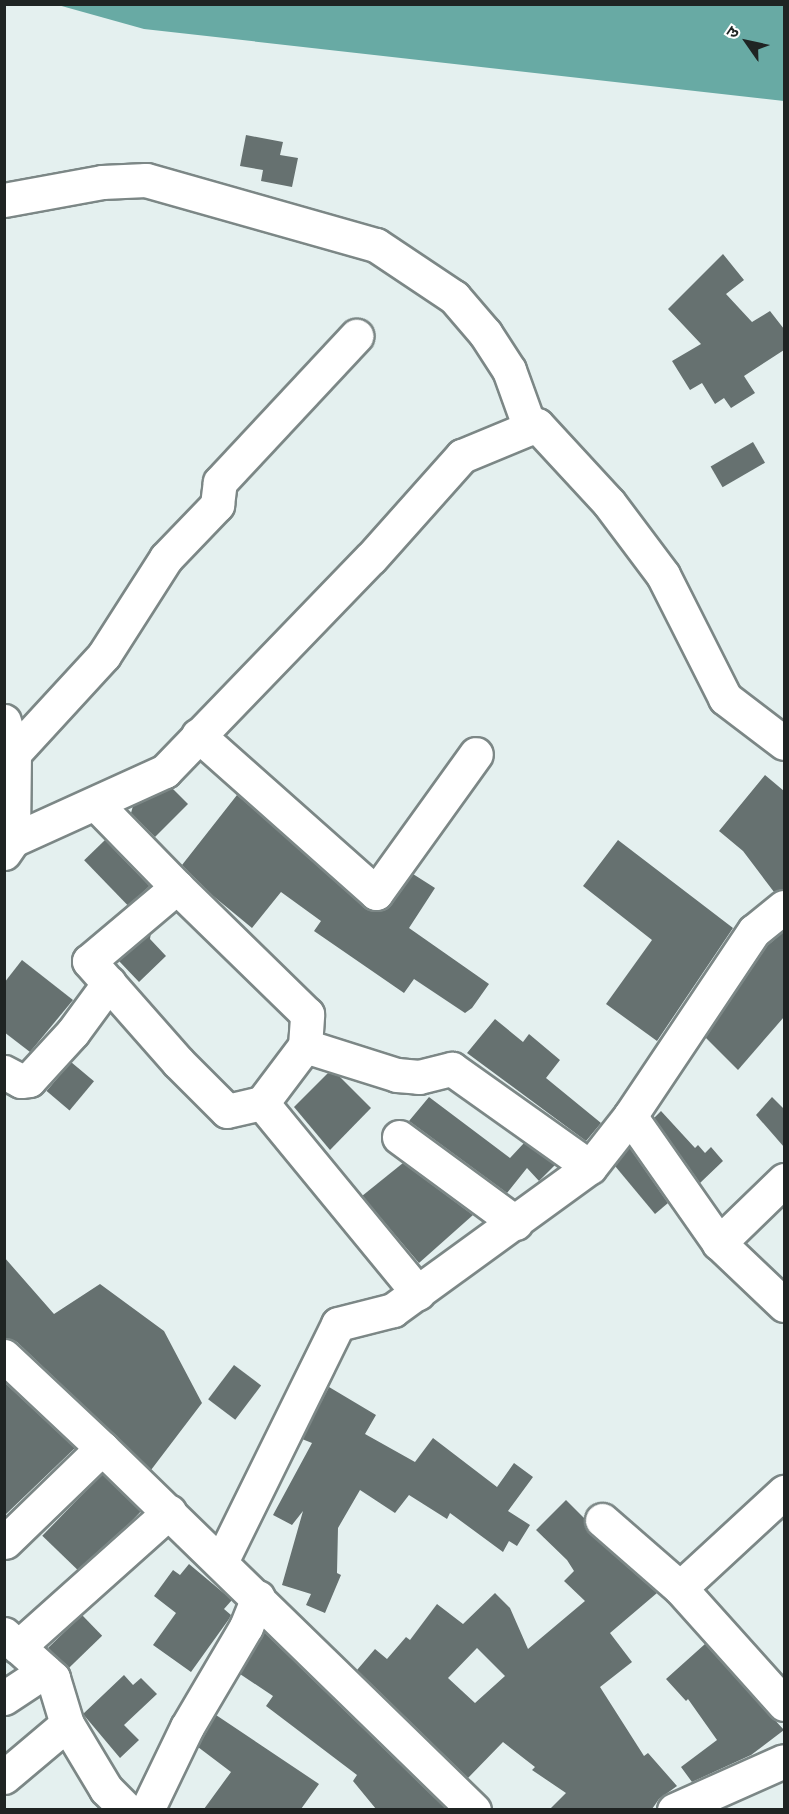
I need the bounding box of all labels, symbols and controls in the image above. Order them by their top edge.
north arrow [717,12,777,72]
text: उ [722,23,742,41]

